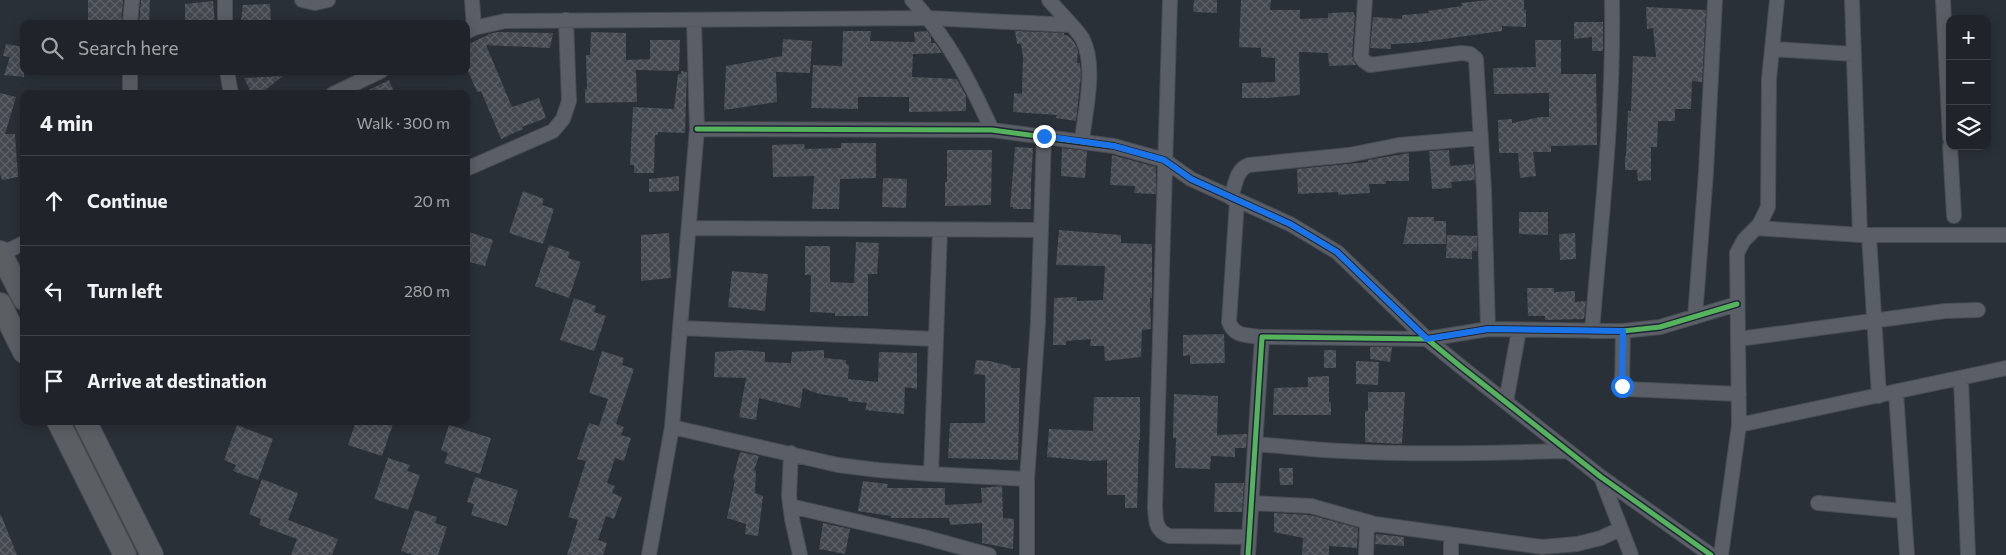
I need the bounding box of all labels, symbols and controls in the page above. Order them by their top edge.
map controls [1946,15,1991,150]
button: + [1946,15,1991,60]
search box [20,20,470,75]
icon: search [38,34,66,62]
text: Search here [78,36,178,59]
button: − [1946,60,1991,105]
button: layers [1946,105,1991,150]
text: 4 min [40,110,93,135]
text: Walk · 300 m [356,113,450,132]
route end [1033,125,1056,148]
icon: ahead [40,187,68,215]
text: Continue [87,189,167,212]
text: 20 m [414,191,450,210]
icon: left [40,277,68,305]
text: Turn left [87,279,162,302]
text: 280 m [404,281,450,300]
icon: arrive [40,367,68,395]
text: Arrive at destination [87,369,267,392]
route start [1611,375,1634,398]

